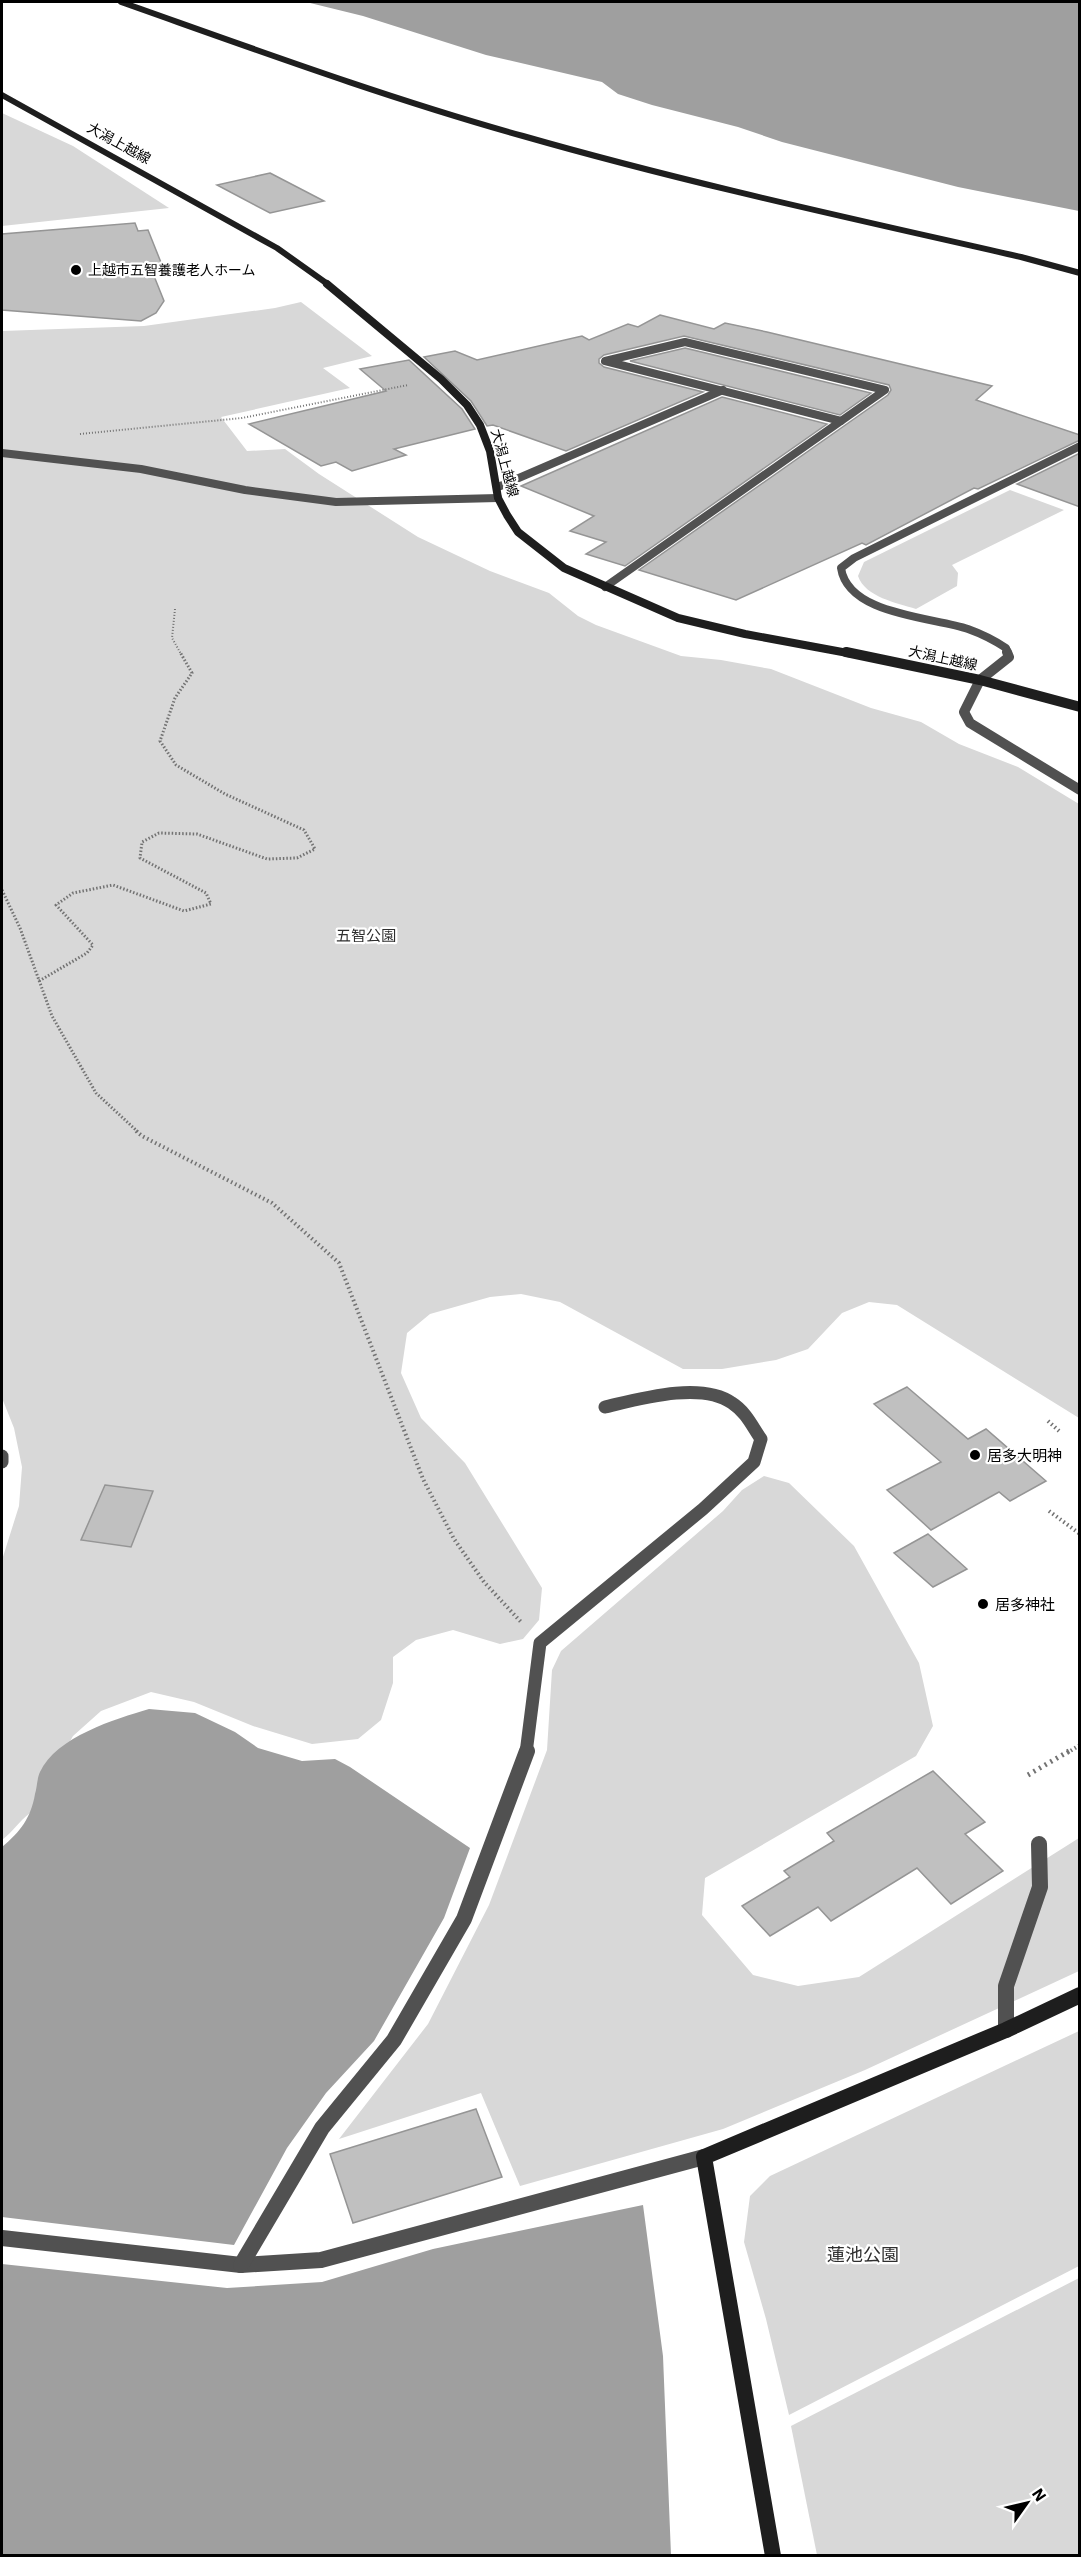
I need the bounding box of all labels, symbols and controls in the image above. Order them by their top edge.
street label: 大潟上越線 [84,118,154,168]
place label: 上越市五智養護老人ホーム [88,261,256,279]
marker: 上越市五智養護老人ホーム [69,263,83,277]
street label: 大潟上越線 [487,427,523,499]
street label: 大潟上越線 [907,642,979,674]
park label: 五智公園 [336,926,396,945]
place label: 居多大明神 [987,1446,1062,1465]
marker: 居多大明神 [968,1448,982,1462]
place label: 居多神社 [995,1595,1055,1614]
marker: 居多神社 [976,1597,990,1611]
park label: 蓮池公園 [827,2243,899,2266]
north arrow [997,2473,1057,2533]
text: N [1028,2484,1051,2505]

